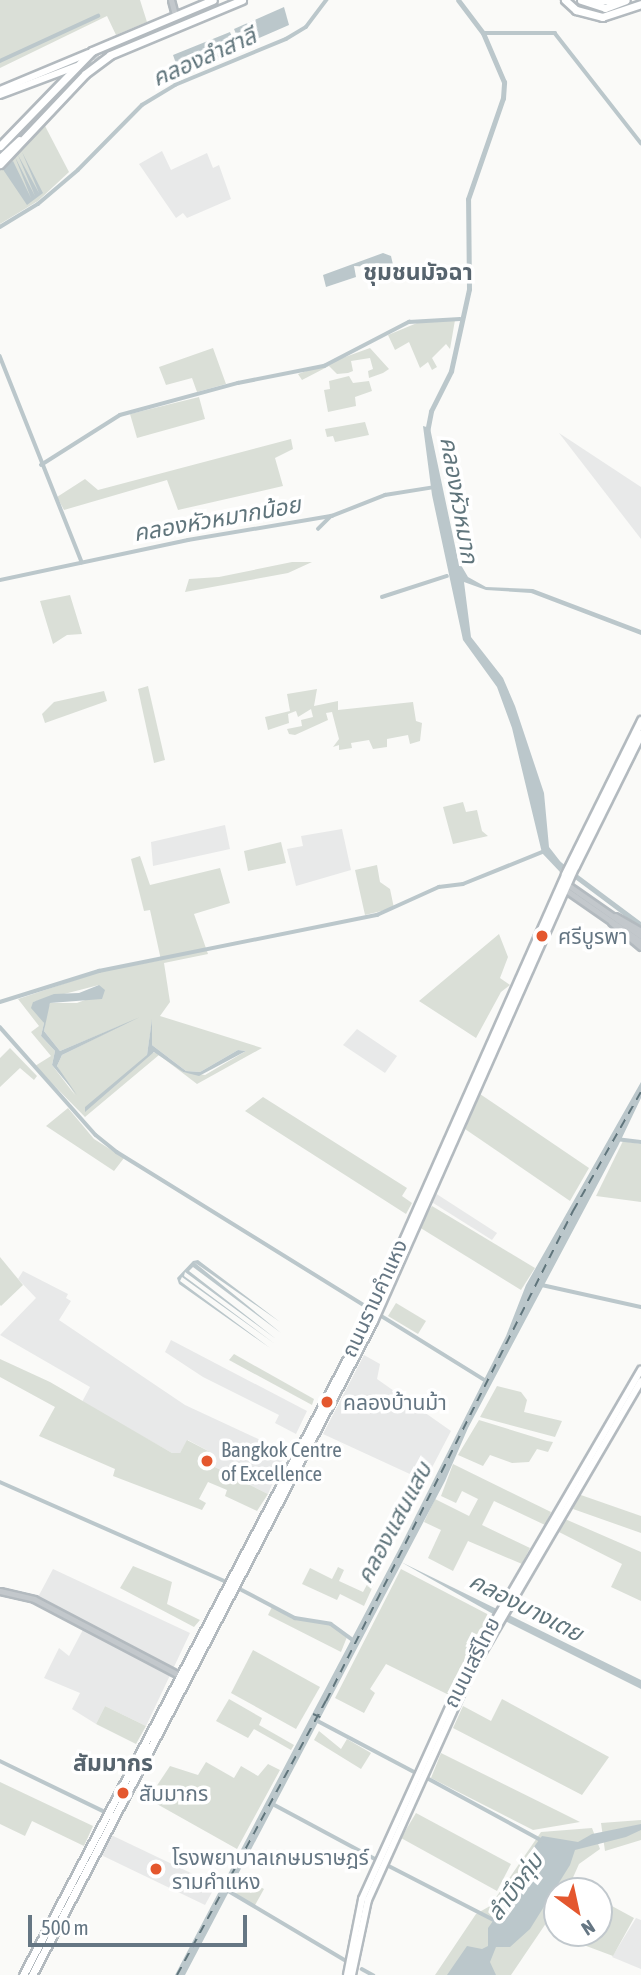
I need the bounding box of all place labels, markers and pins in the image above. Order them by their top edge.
place label: ศรีบูรพา [558,923,627,949]
marker: ศรีบูรพา [532,926,552,946]
place label: คลองบ้านม้า [343,1389,447,1415]
marker: คลองบ้านม้า [317,1392,337,1412]
place label: Bangkok Centre of Excellence [221,1436,342,1486]
marker: Bangkok Centre of Excellence [199,1453,215,1469]
place label: สัมมากร [139,1780,208,1806]
marker: สัมมากร [113,1783,133,1803]
place label: โรงพยาบาลเกษมราษฎร์ รามคำแหง [172,1844,369,1894]
marker: โรงพยาบาลเกษมราษฎร์ รามคำแหง [146,1859,166,1879]

